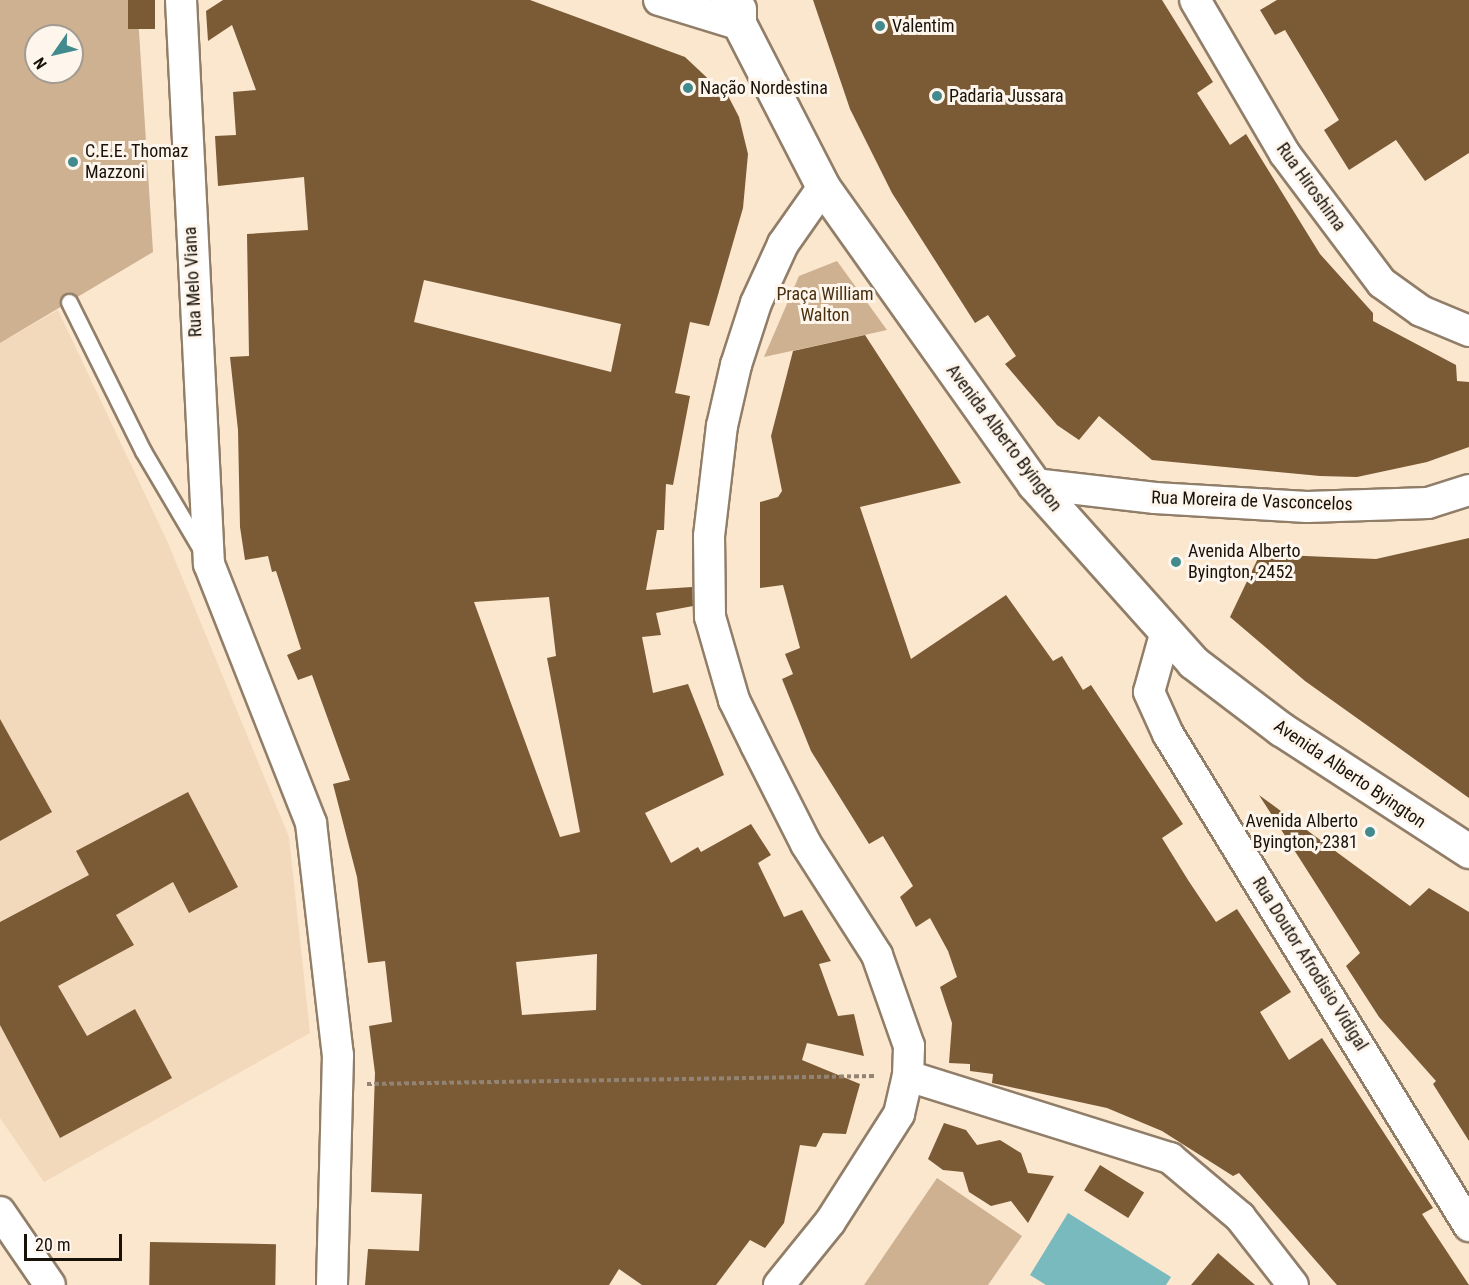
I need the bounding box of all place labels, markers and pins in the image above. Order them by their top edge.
place label: Valentim [892,15,955,37]
marker: Valentim [873,19,887,33]
place label: Nação Nordestina [700,77,828,99]
marker: Nação Nordestina [681,81,695,95]
place label: Padaria Jussara [949,85,1064,107]
marker: Padaria Jussara [930,89,944,103]
place label: C.E.E. Thomaz Mazzoni [85,141,189,184]
marker: C.E.E. Thomaz Mazzoni [66,155,80,169]
place label: Avenida Alberto Byington, 2452 [1188,541,1300,584]
marker: Avenida Alberto Byington, 2452 [1169,555,1183,569]
place label: Avenida Alberto Byington, 2381 [1246,811,1358,854]
marker: Avenida Alberto Byington, 2381 [1363,825,1377,839]

